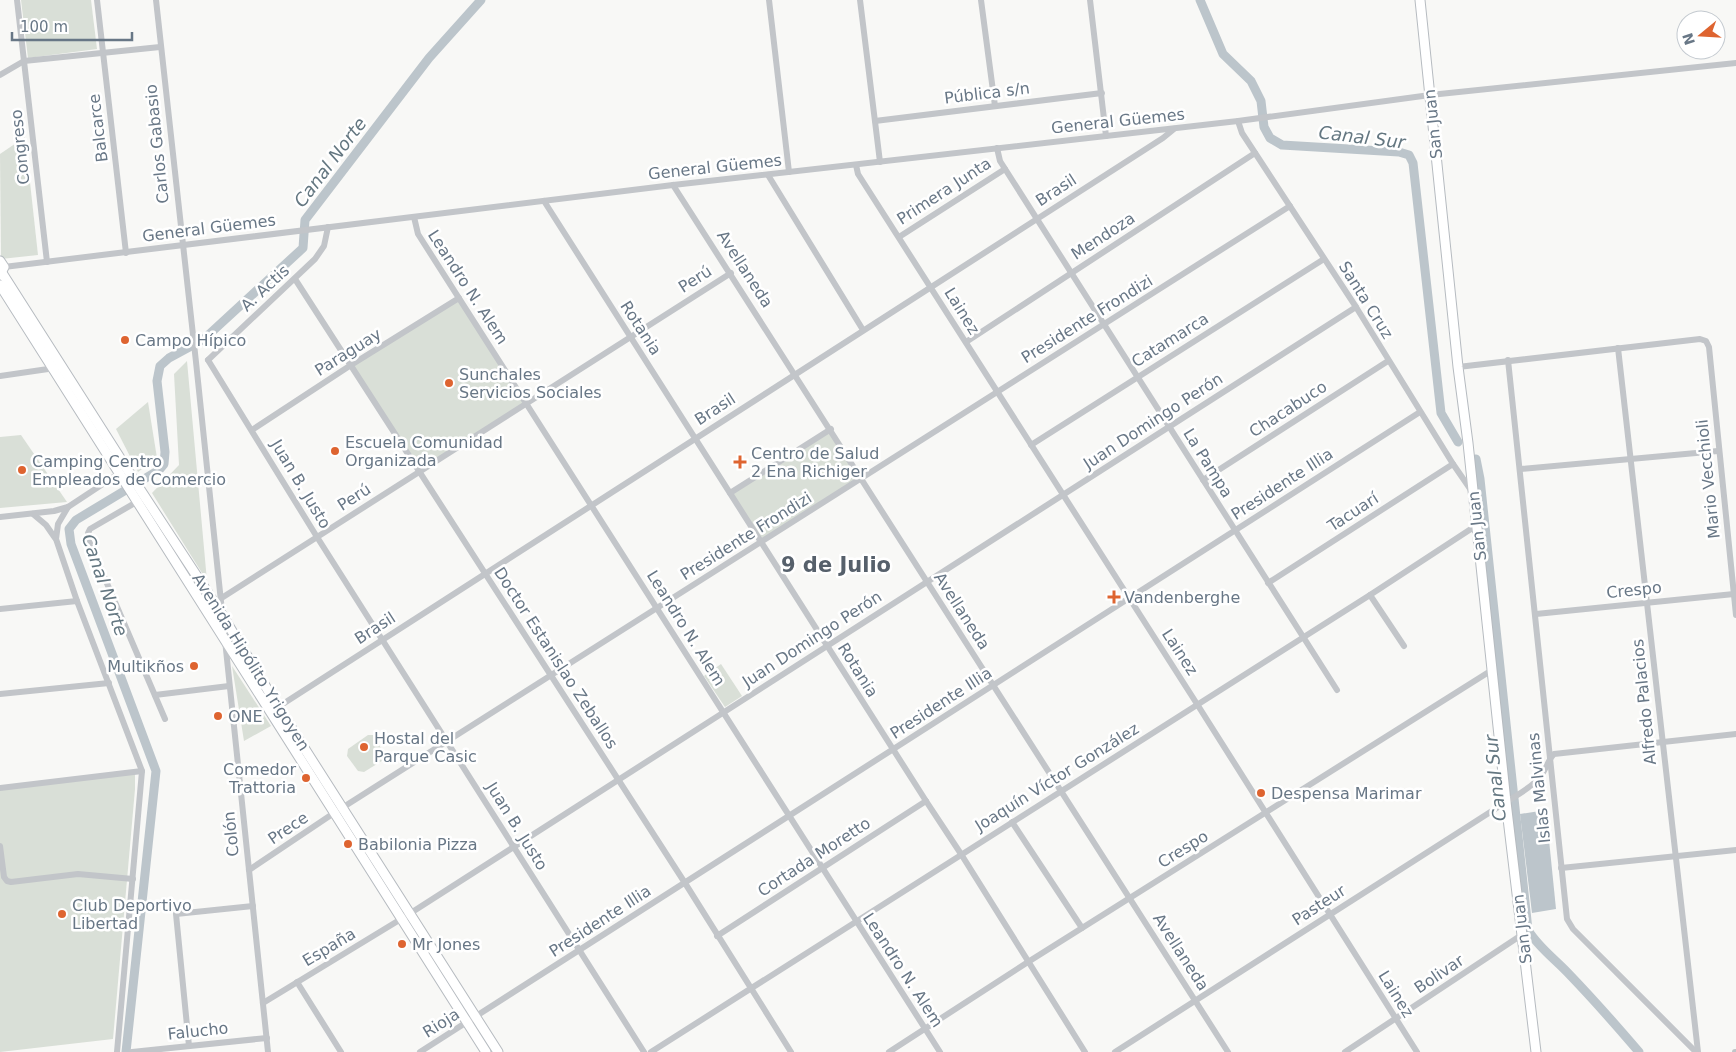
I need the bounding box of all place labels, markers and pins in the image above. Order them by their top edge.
place label: Campo Hípico [135,331,246,350]
marker: Campo Hípico [119,334,131,346]
place label: Sunchales Servicios Sociales [459,365,602,402]
marker: Sunchales Servicios Sociales [443,377,455,389]
place label: Escuela Comunidad Organizada [345,433,503,470]
place label: Centro de Salud 2 Ena Richiger [751,444,879,481]
marker: Escuela Comunidad Organizada [329,445,341,457]
place label: Camping Centro Empleados de Comercio [32,452,226,489]
marker: Centro de Salud 2 Ena Richiger [733,455,747,469]
marker: Camping Centro Empleados de Comercio [16,464,28,476]
place label: Vandenberghe [1124,588,1240,607]
marker: Vandenberghe [1108,591,1120,603]
place label: Multikños [107,657,184,676]
marker: Multikños [188,660,200,672]
place label: ONE [228,707,263,726]
marker: ONE [212,710,224,722]
place label: Hostal del Parque Casic [374,729,477,766]
marker: Hostal del Parque Casic [358,741,370,753]
place label: Comedor Trattoria [223,760,296,797]
marker: Comedor Trattoria [300,772,312,784]
place label: Despensa Marimar [1271,784,1422,803]
marker: Despensa Marimar [1255,787,1267,799]
place label: Babilonia Pizza [358,835,477,854]
marker: Babilonia Pizza [342,838,354,850]
place label: Club Deportivo Libertad [72,896,192,933]
marker: Club Deportivo Libertad [56,908,68,920]
place label: Mr Jones [412,935,480,954]
marker: Mr Jones [396,938,408,950]

